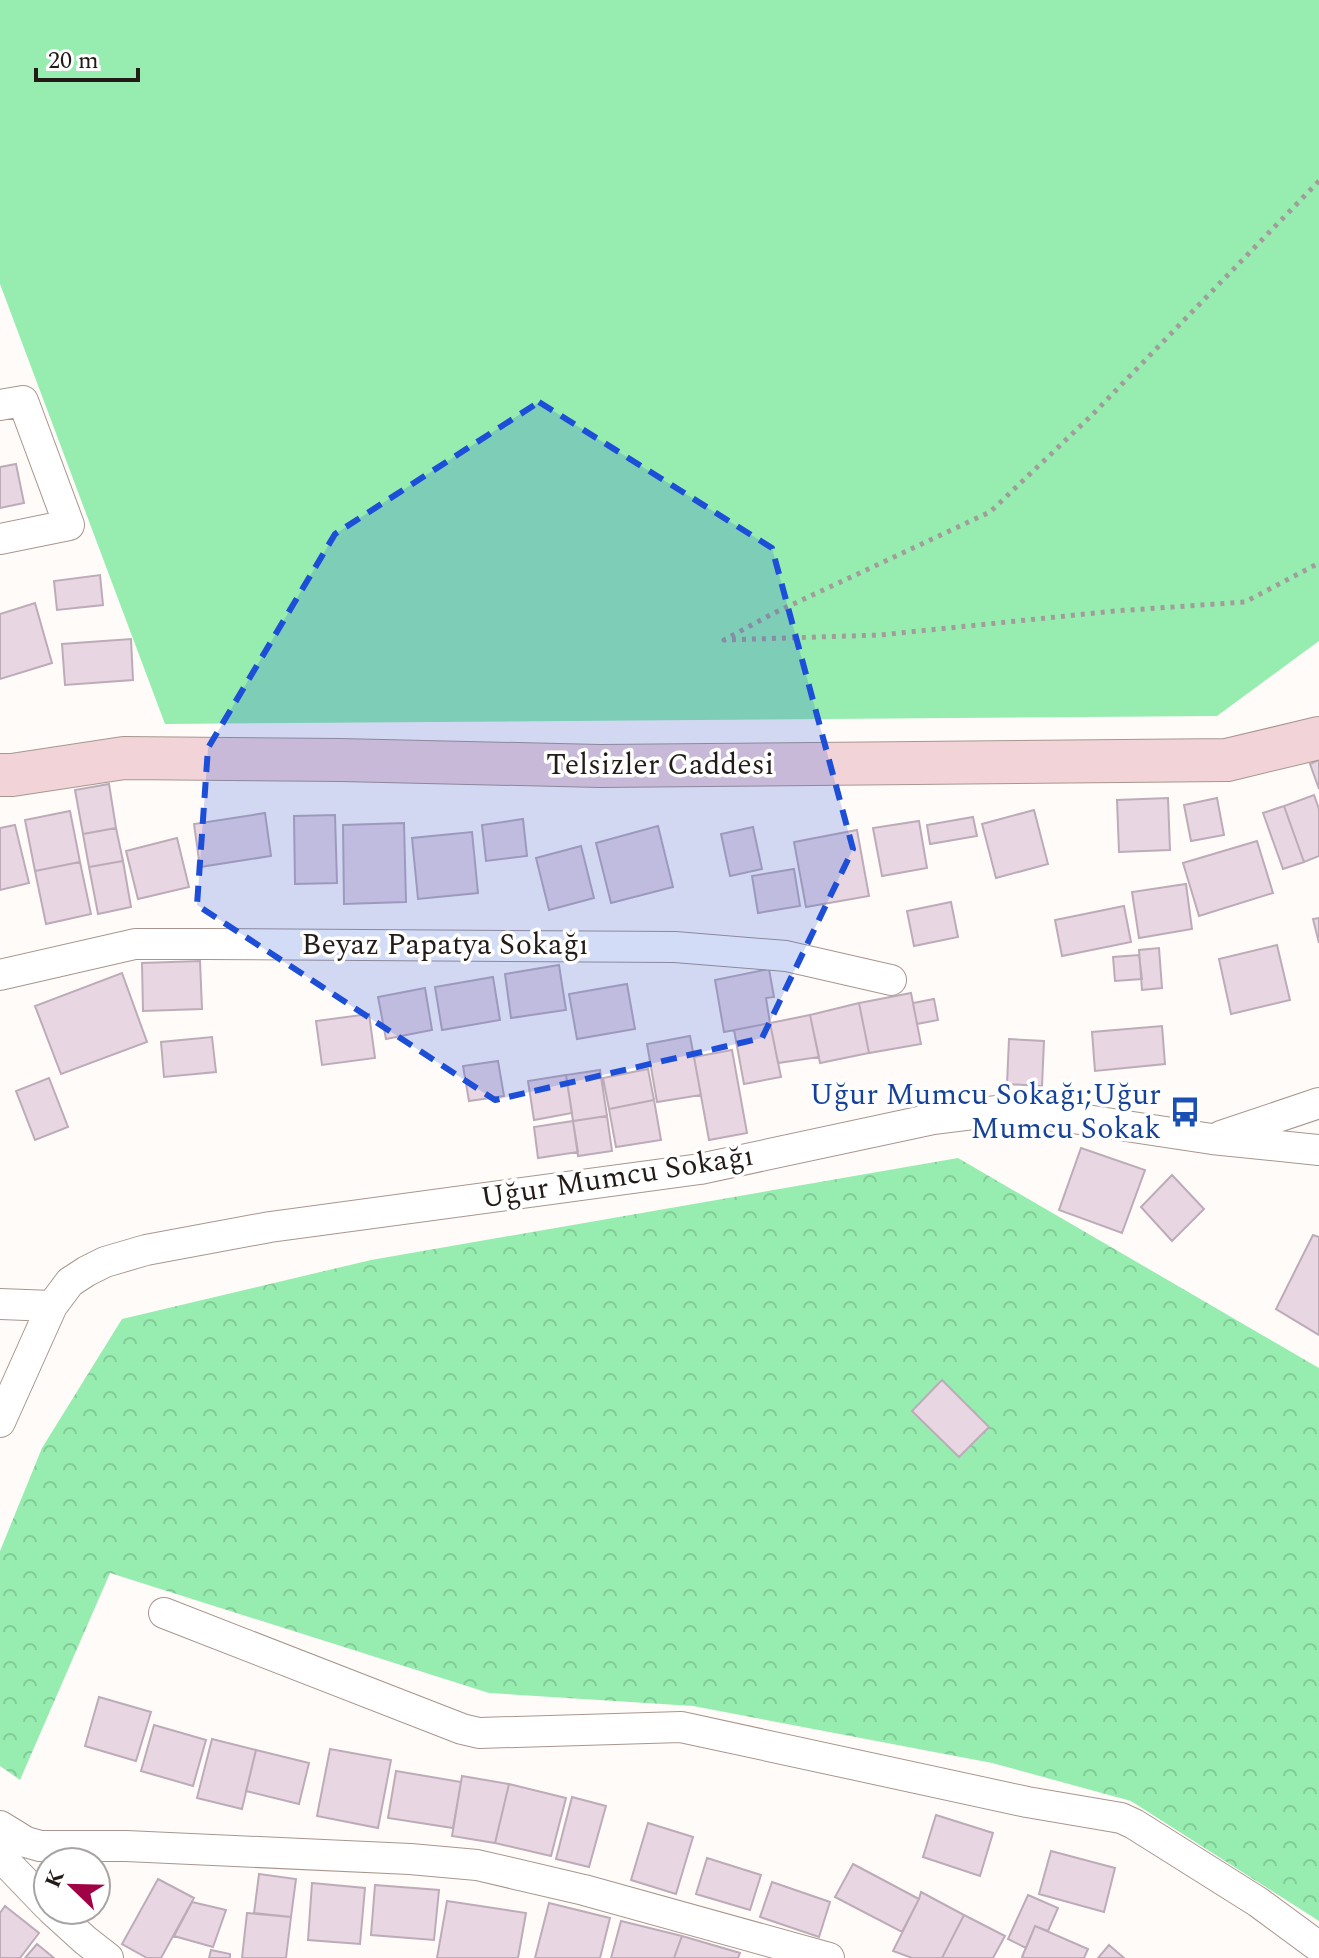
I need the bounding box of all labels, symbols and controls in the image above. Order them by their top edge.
scale bar [36,32,138,82]
text: 20 m [48,43,99,79]
street label: Telsizler Caddesi [546,742,774,788]
street label: Beyaz Papatya Sokağı [302,922,588,968]
place label: Uğur Mumcu Sokağı;Uğur Mumcu Sokak [810,1072,1161,1152]
bus stop icon: Uğur Mumcu Sokağı;Uğur Mumcu Sokak [1168,1095,1202,1129]
street label: Uğur Mumcu Sokağı [477,1133,757,1221]
north arrow [32,1846,112,1926]
text: K [36,1864,73,1893]

